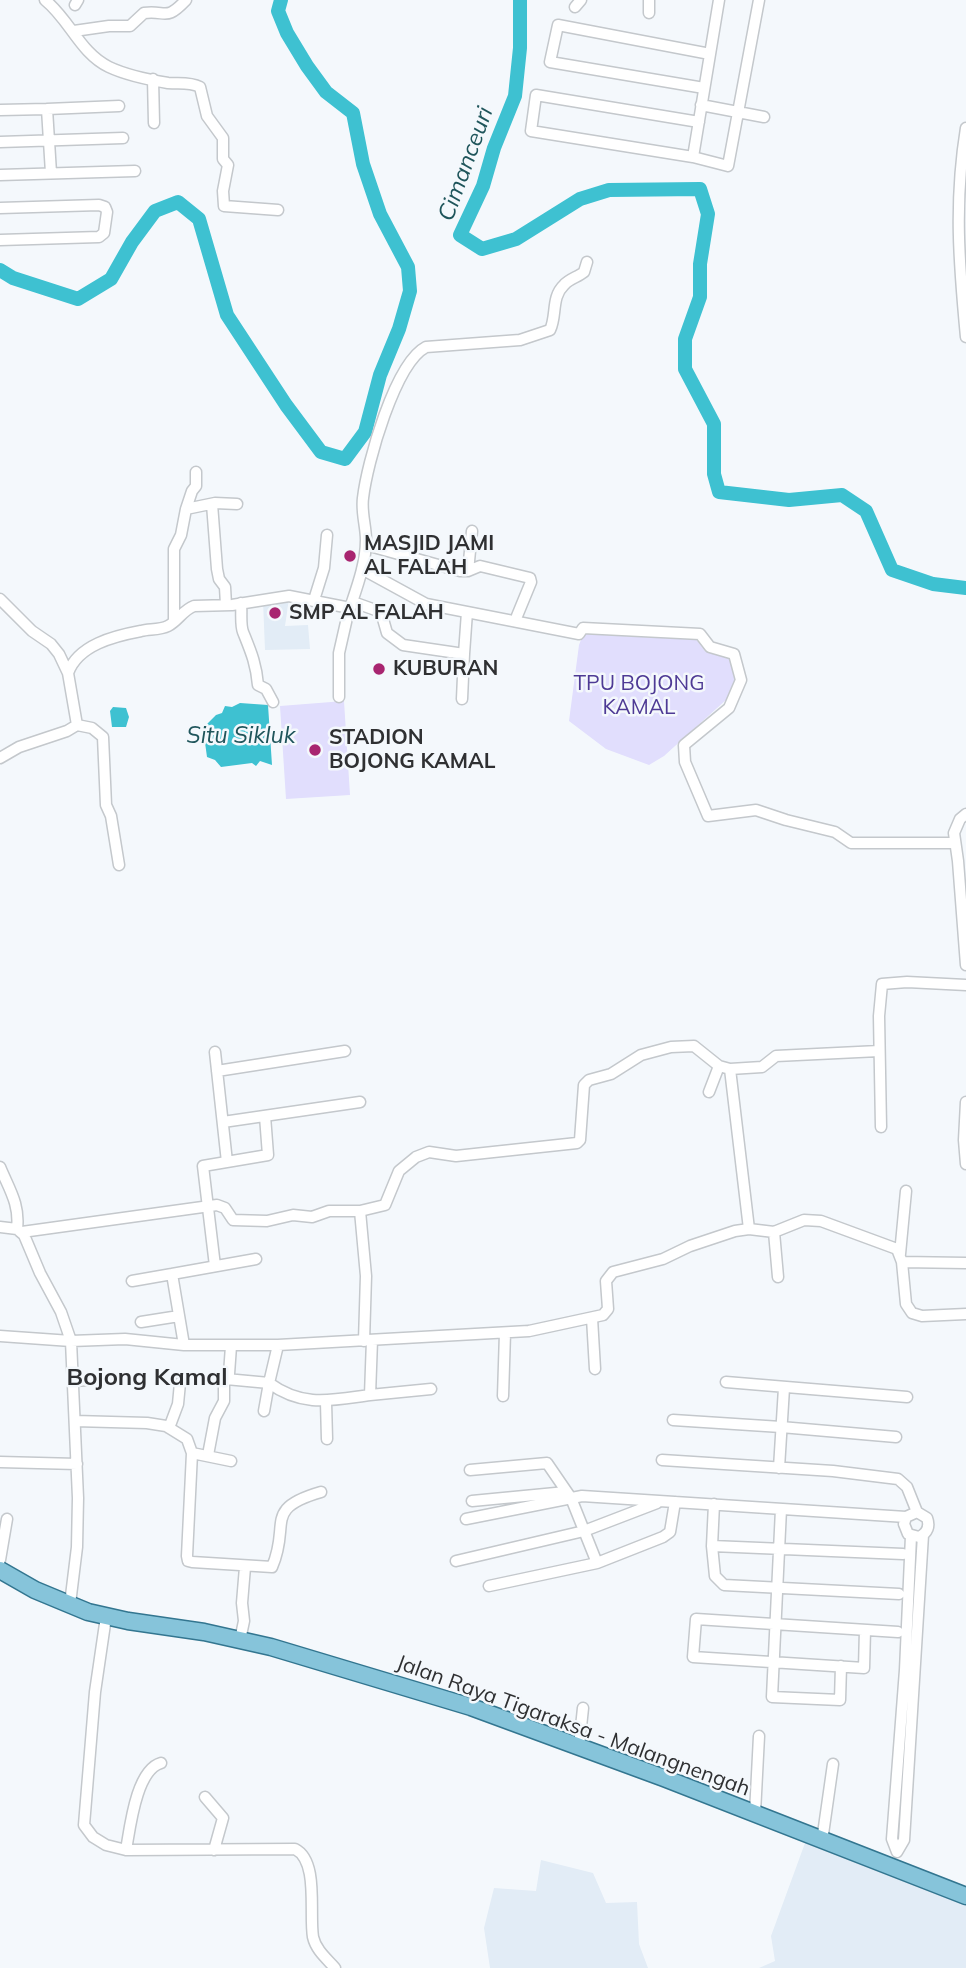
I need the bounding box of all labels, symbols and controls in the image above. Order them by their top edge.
water label: Cimanceuri [433,103,499,225]
place label: MASJID JAMI AL FALAH [364,531,494,581]
marker: MASJID JAMI AL FALAH [342,548,358,564]
place label: SMP AL FALAH [289,600,444,626]
marker: SMP AL FALAH [267,605,283,621]
place label: KUBURAN [393,656,498,682]
marker: KUBURAN [371,661,387,677]
park label: TPU BOJONG KAMAL [573,671,705,721]
water label: Situ Sikluk [186,722,296,750]
place label: STADION BOJONG KAMAL [329,725,496,775]
marker: STADION BOJONG KAMAL [307,742,323,758]
district label: Bojong Kamal [67,1364,227,1392]
street label: Jalan Raya Tigaraksa - Malangnengah [393,1650,753,1802]

